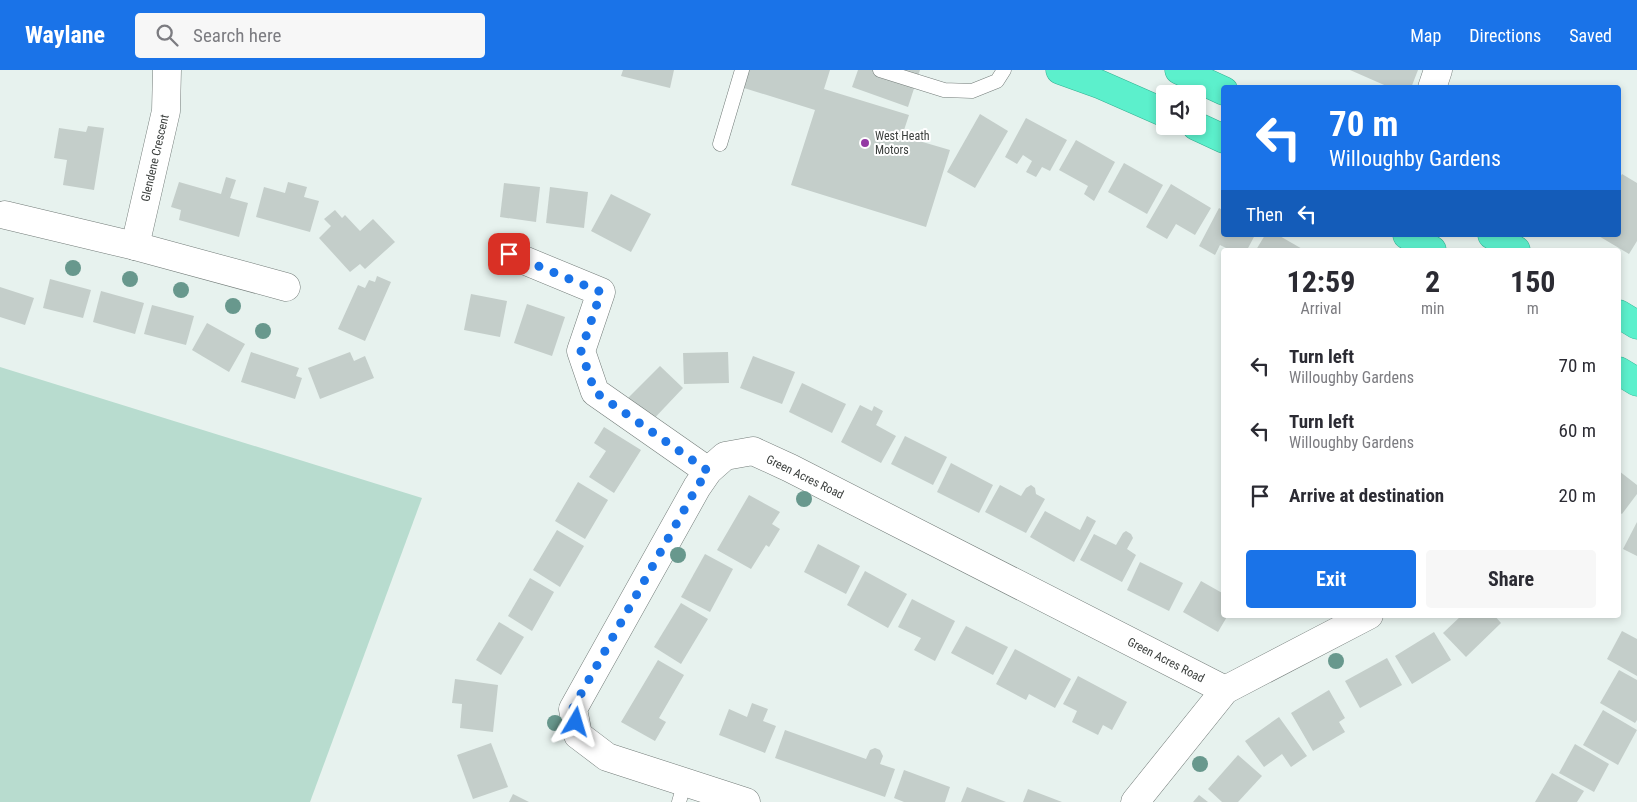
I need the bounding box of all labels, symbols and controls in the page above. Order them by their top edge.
search box [135,13,485,58]
text: Waylane [25,21,105,49]
icon: search [153,21,181,49]
text: Search here [193,24,281,47]
text: Map [1410,25,1441,46]
text: Directions [1469,25,1541,46]
text: Saved [1569,25,1612,46]
map controls [1156,85,1206,135]
button: sound [1156,85,1206,135]
text: 70 m [1329,104,1398,145]
icon: left [1246,105,1311,170]
street label: Glendene Crescent [138,113,172,203]
place label: West Heath Motors [875,129,930,157]
marker: West Heath Motors [859,137,871,149]
text: Willoughby Gardens [1329,146,1501,171]
icon: left [1293,200,1321,228]
text: Then [1246,203,1283,226]
pin [488,233,530,275]
icon: arrive [495,240,523,268]
text: 12:59 [1287,264,1355,299]
text: 2 [1425,264,1440,299]
text: 150 [1510,264,1555,299]
text: Arrival [1301,299,1341,318]
text: min [1421,299,1444,318]
text: m [1527,299,1539,318]
text: Turn left [1289,345,1354,368]
icon: left [1246,352,1274,380]
text: 70 m [1559,354,1596,377]
text: Willoughby Gardens [1289,368,1414,387]
text: Turn left [1289,410,1354,433]
icon: left [1246,417,1274,445]
text: 60 m [1559,419,1596,442]
text: Willoughby Gardens [1289,433,1414,452]
street label: Green Acres Road [764,452,846,502]
icon: arrive [1246,482,1274,510]
text: Arrive at destination [1289,484,1444,507]
text: 20 m [1559,484,1596,507]
button: Exit [1246,550,1416,608]
button: Share [1426,550,1596,608]
street label: Green Acres Road [1125,635,1207,685]
position arrow [549,695,601,747]

